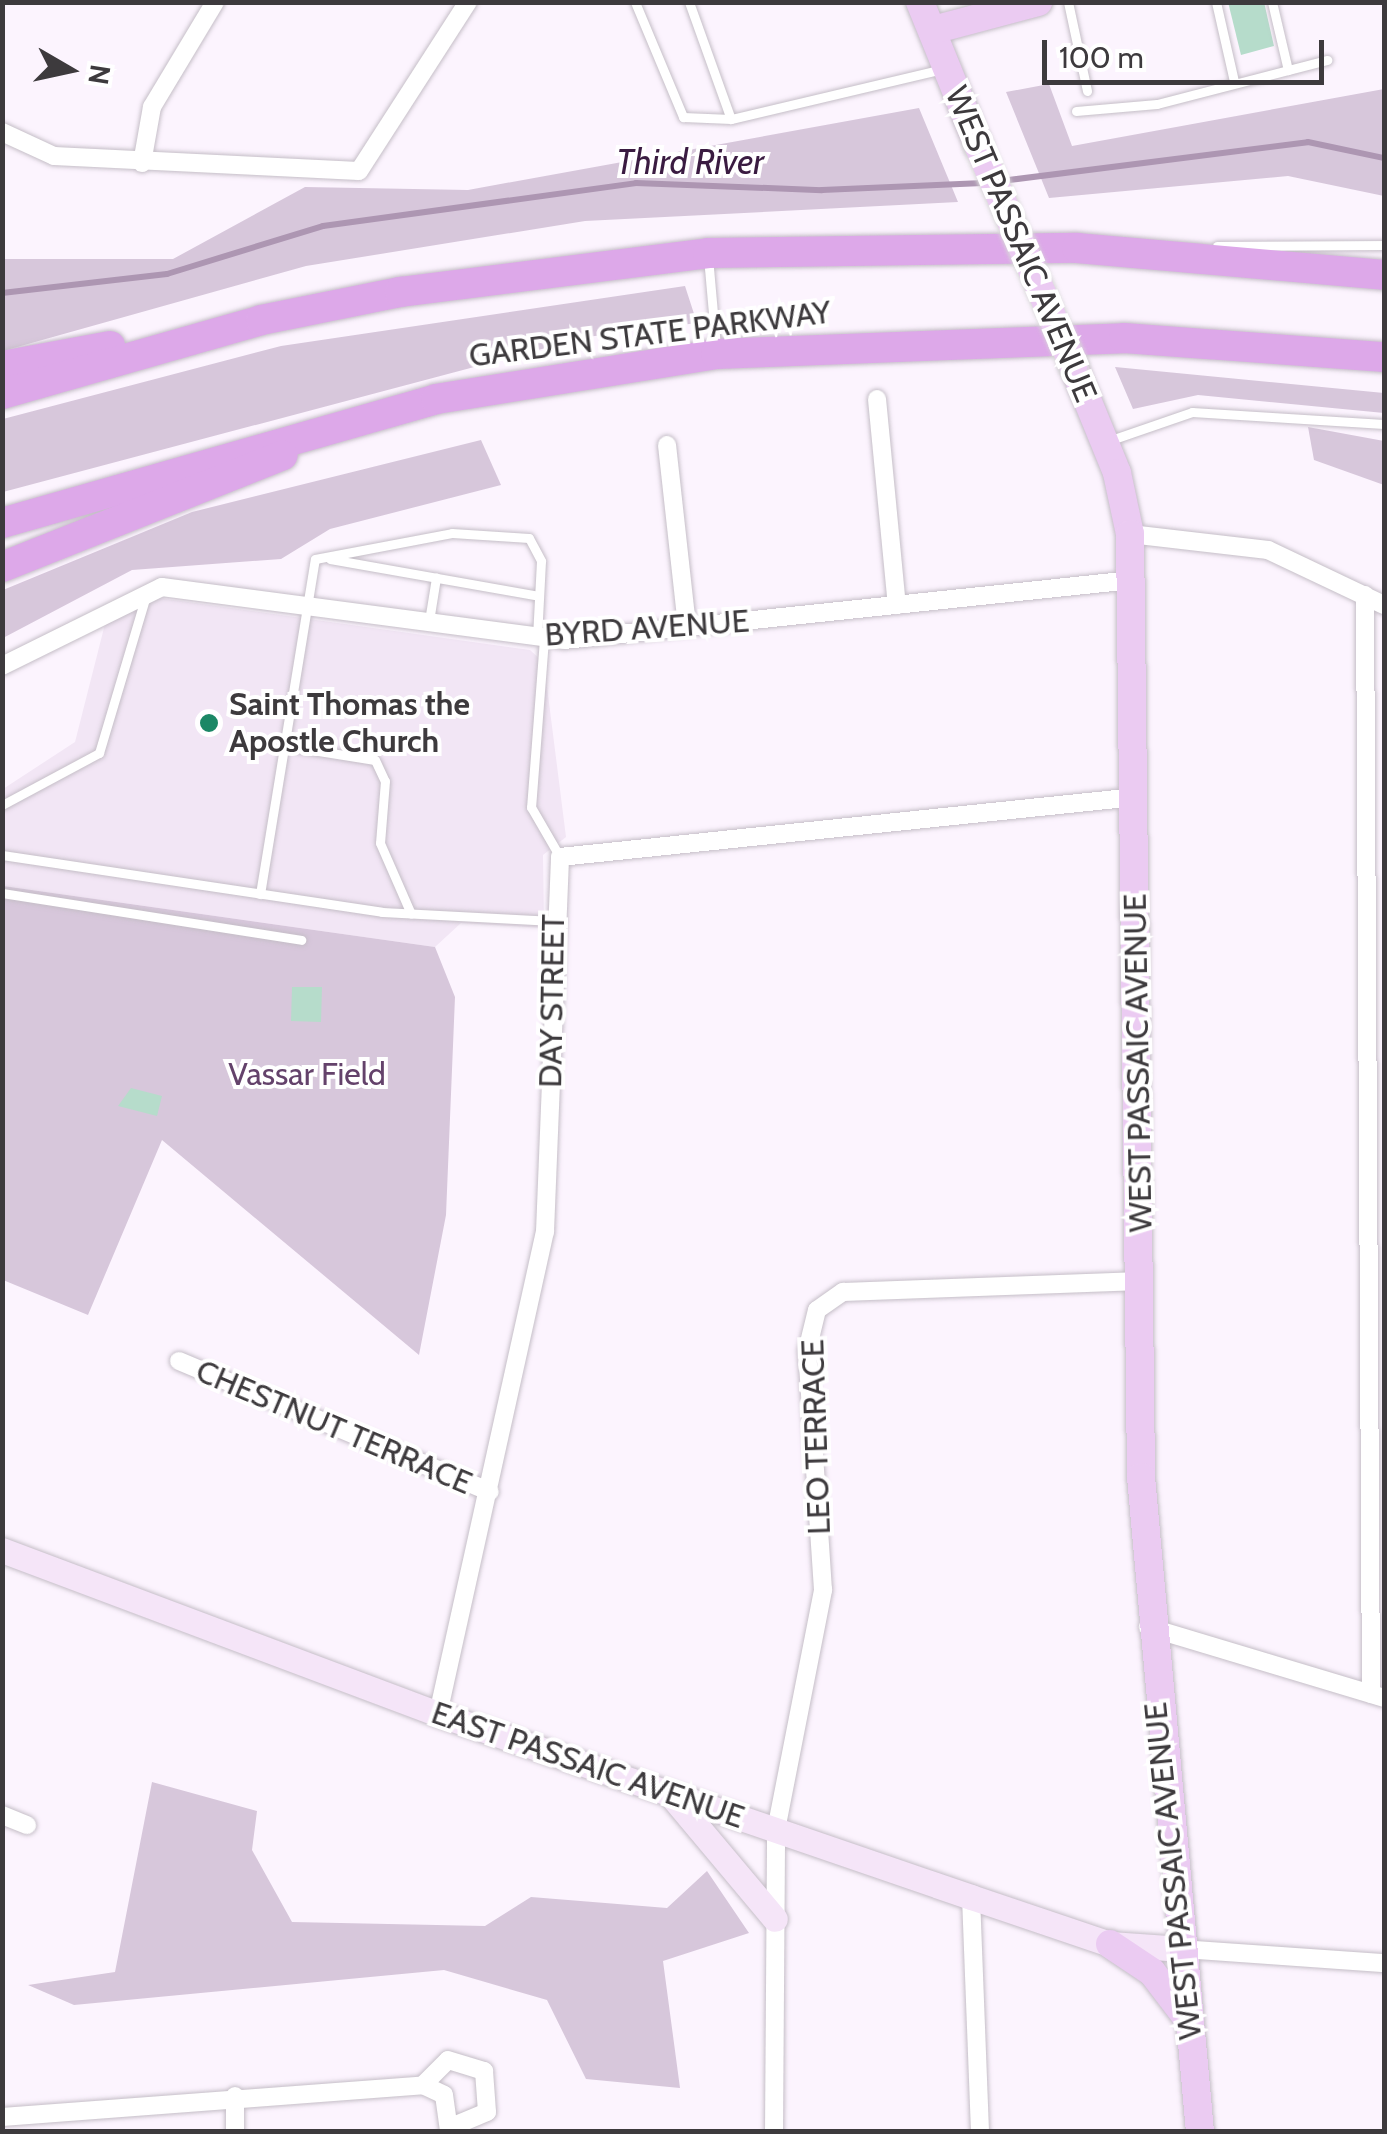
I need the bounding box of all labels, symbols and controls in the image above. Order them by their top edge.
north arrow [20,20,120,120]
scale bar [1047,20,1330,82]
text: 100 m [1059,39,1144,76]
text: N [81,62,118,87]
street label: WEST PASSAIC AVENUE [937,81,1105,407]
water label: Third River [616,141,764,183]
street label: GARDEN STATE PARKWAY [467,293,833,375]
street label: BYRD AVENUE [543,602,751,654]
place label: Saint Thomas the Apostle Church [229,686,470,761]
marker: Saint Thomas the Apostle Church [198,712,220,734]
street label: WEST PASSAIC AVENUE [1116,893,1160,1233]
street label: DAY STREET [531,914,573,1088]
park label: Vassar Field [228,1055,386,1093]
street label: LEO TERRACE [793,1339,839,1535]
street label: CHESTNUT TERRACE [190,1352,478,1502]
street label: EAST PASSAIC AVENUE [427,1693,749,1837]
street label: WEST PASSAIC AVENUE [1136,1701,1210,2041]

